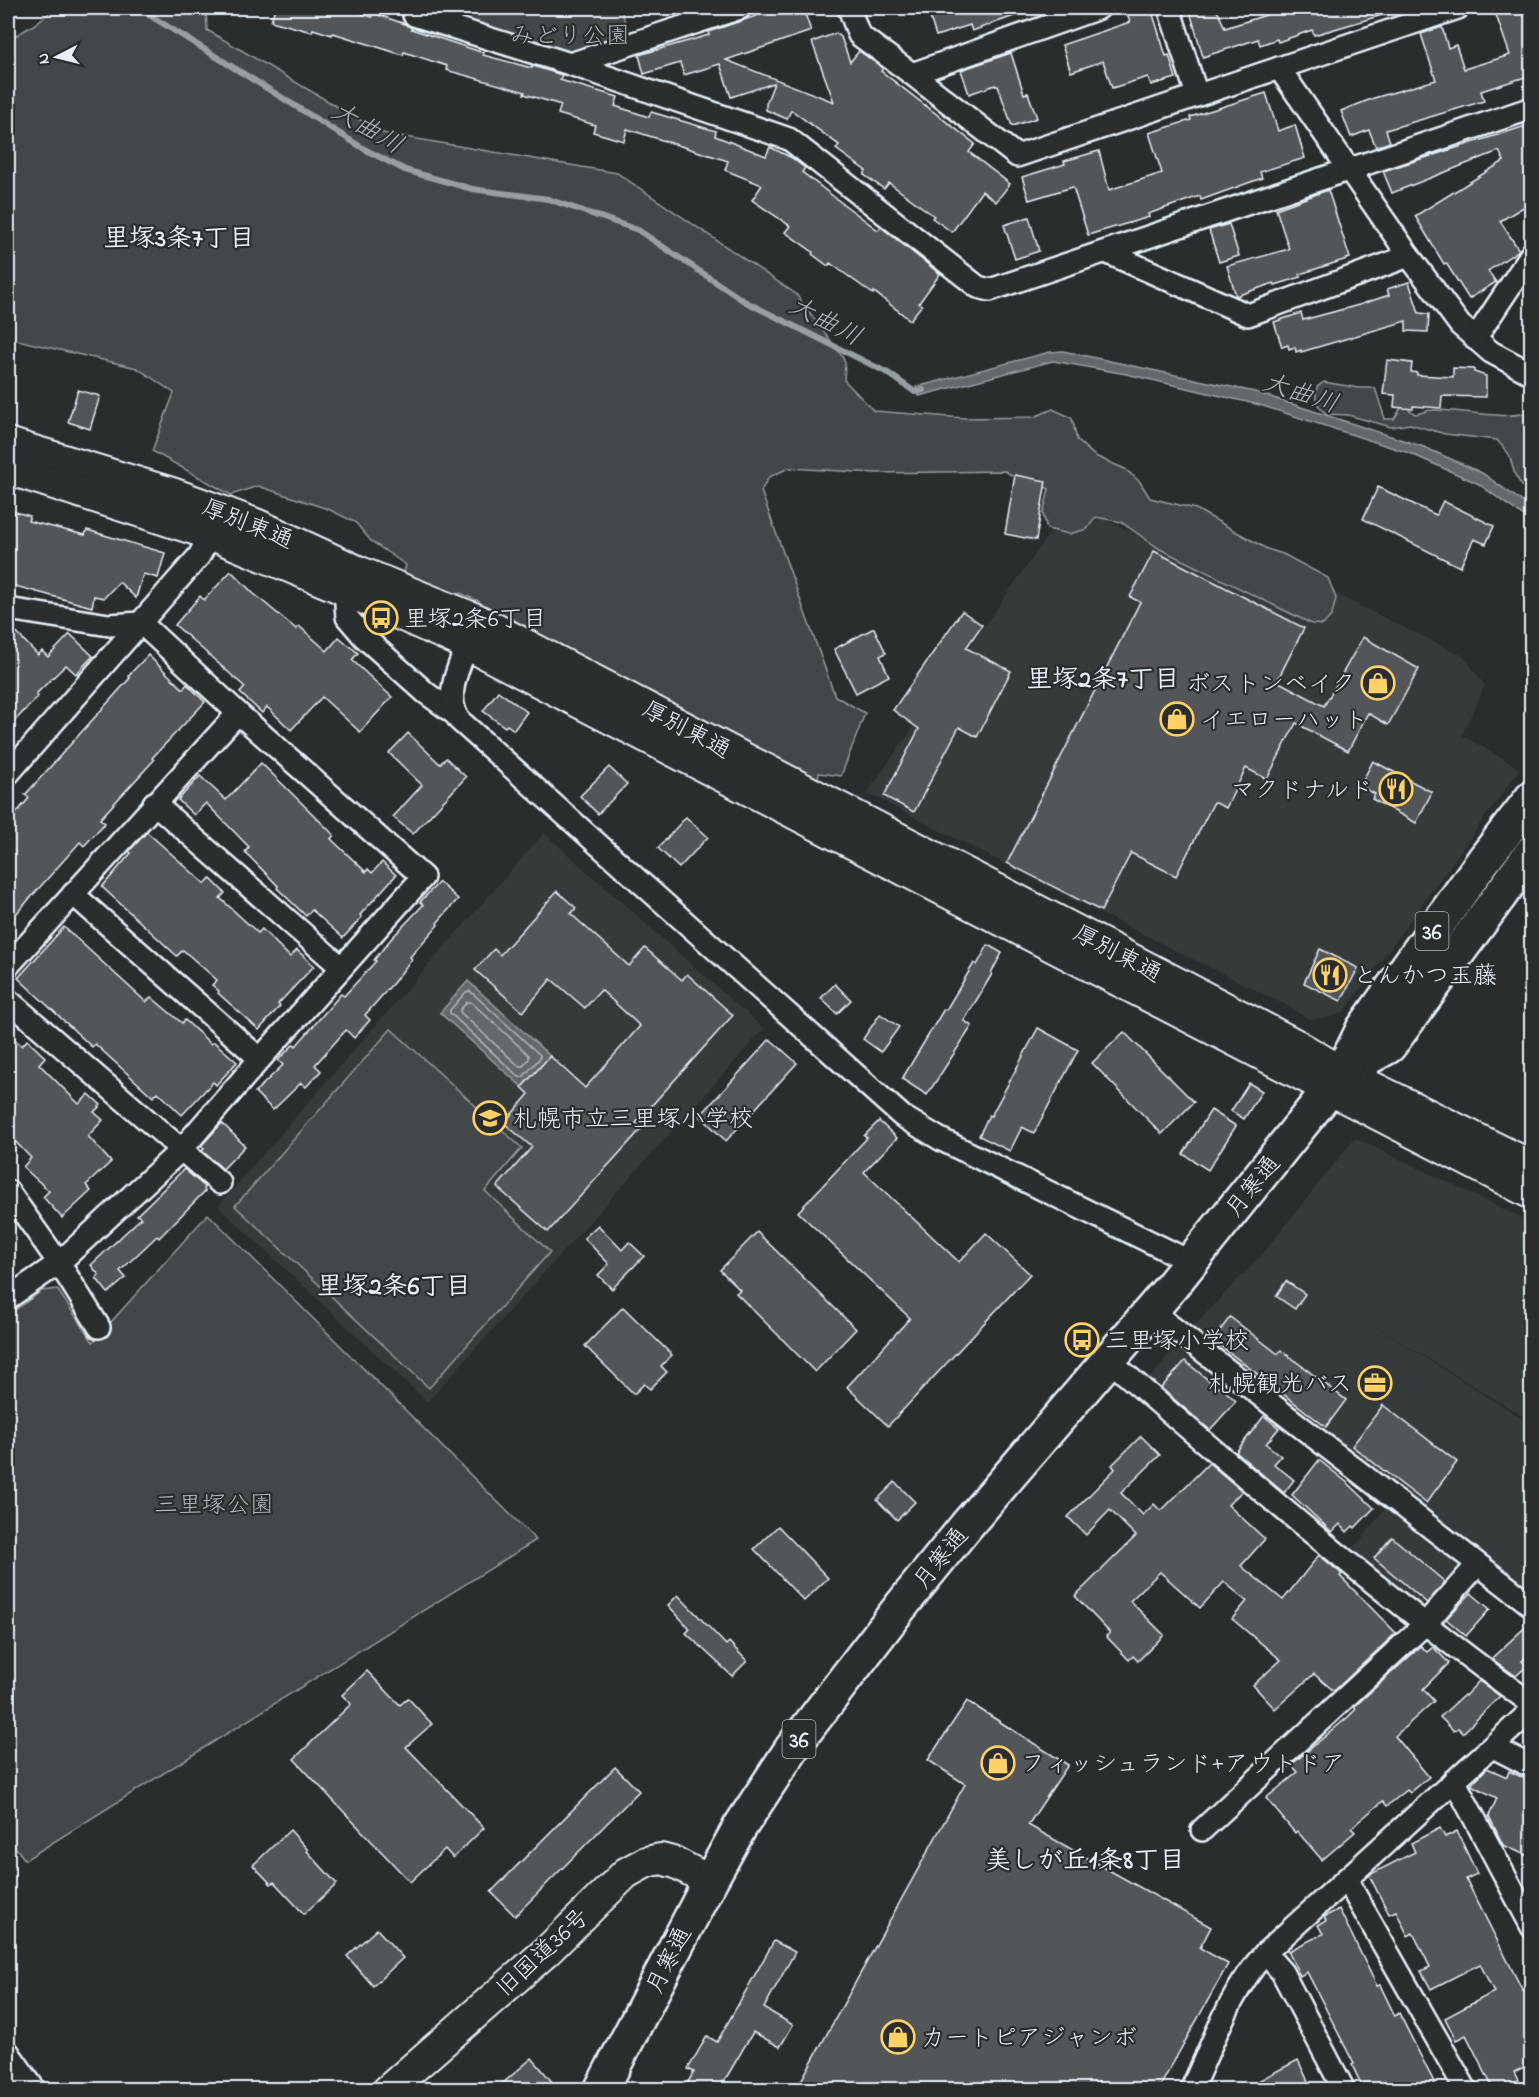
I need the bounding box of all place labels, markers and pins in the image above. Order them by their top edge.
bus stop icon: 里塚2条6丁目 [363,600,399,636]
place label: 里塚2条6丁目 [404,603,547,638]
shop icon: ボストンベイク [1360,665,1396,701]
place label: ボストンベイク [1186,668,1355,703]
shop icon: イエローハット [1159,701,1195,737]
place label: イエローハット [1200,704,1368,739]
restaurant icon: マクドナルド [1378,771,1414,807]
place label: マクドナルド [1231,774,1373,809]
restaurant icon: とんかつ玉藤 [1312,957,1348,993]
place label: とんかつ玉藤 [1353,960,1497,995]
school or university icon: 札幌市立三里塚小学校 [472,1100,508,1136]
place label: 札幌市立三里塚小学校 [513,1103,753,1138]
bus stop icon: 三里塚小学校 [1064,1322,1100,1358]
place label: 三里塚小学校 [1105,1325,1249,1360]
office icon: 札幌観光バス [1357,1365,1393,1401]
place label: 札幌観光バス [1208,1368,1352,1403]
shop icon: フィッシュランド+アウトドア [980,1745,1016,1781]
place label: フィッシュランド+アウトドア [1021,1748,1345,1783]
shop icon: カートピアジャンボ [880,2019,916,2055]
place label: カートピアジャンボ [921,2022,1137,2057]

